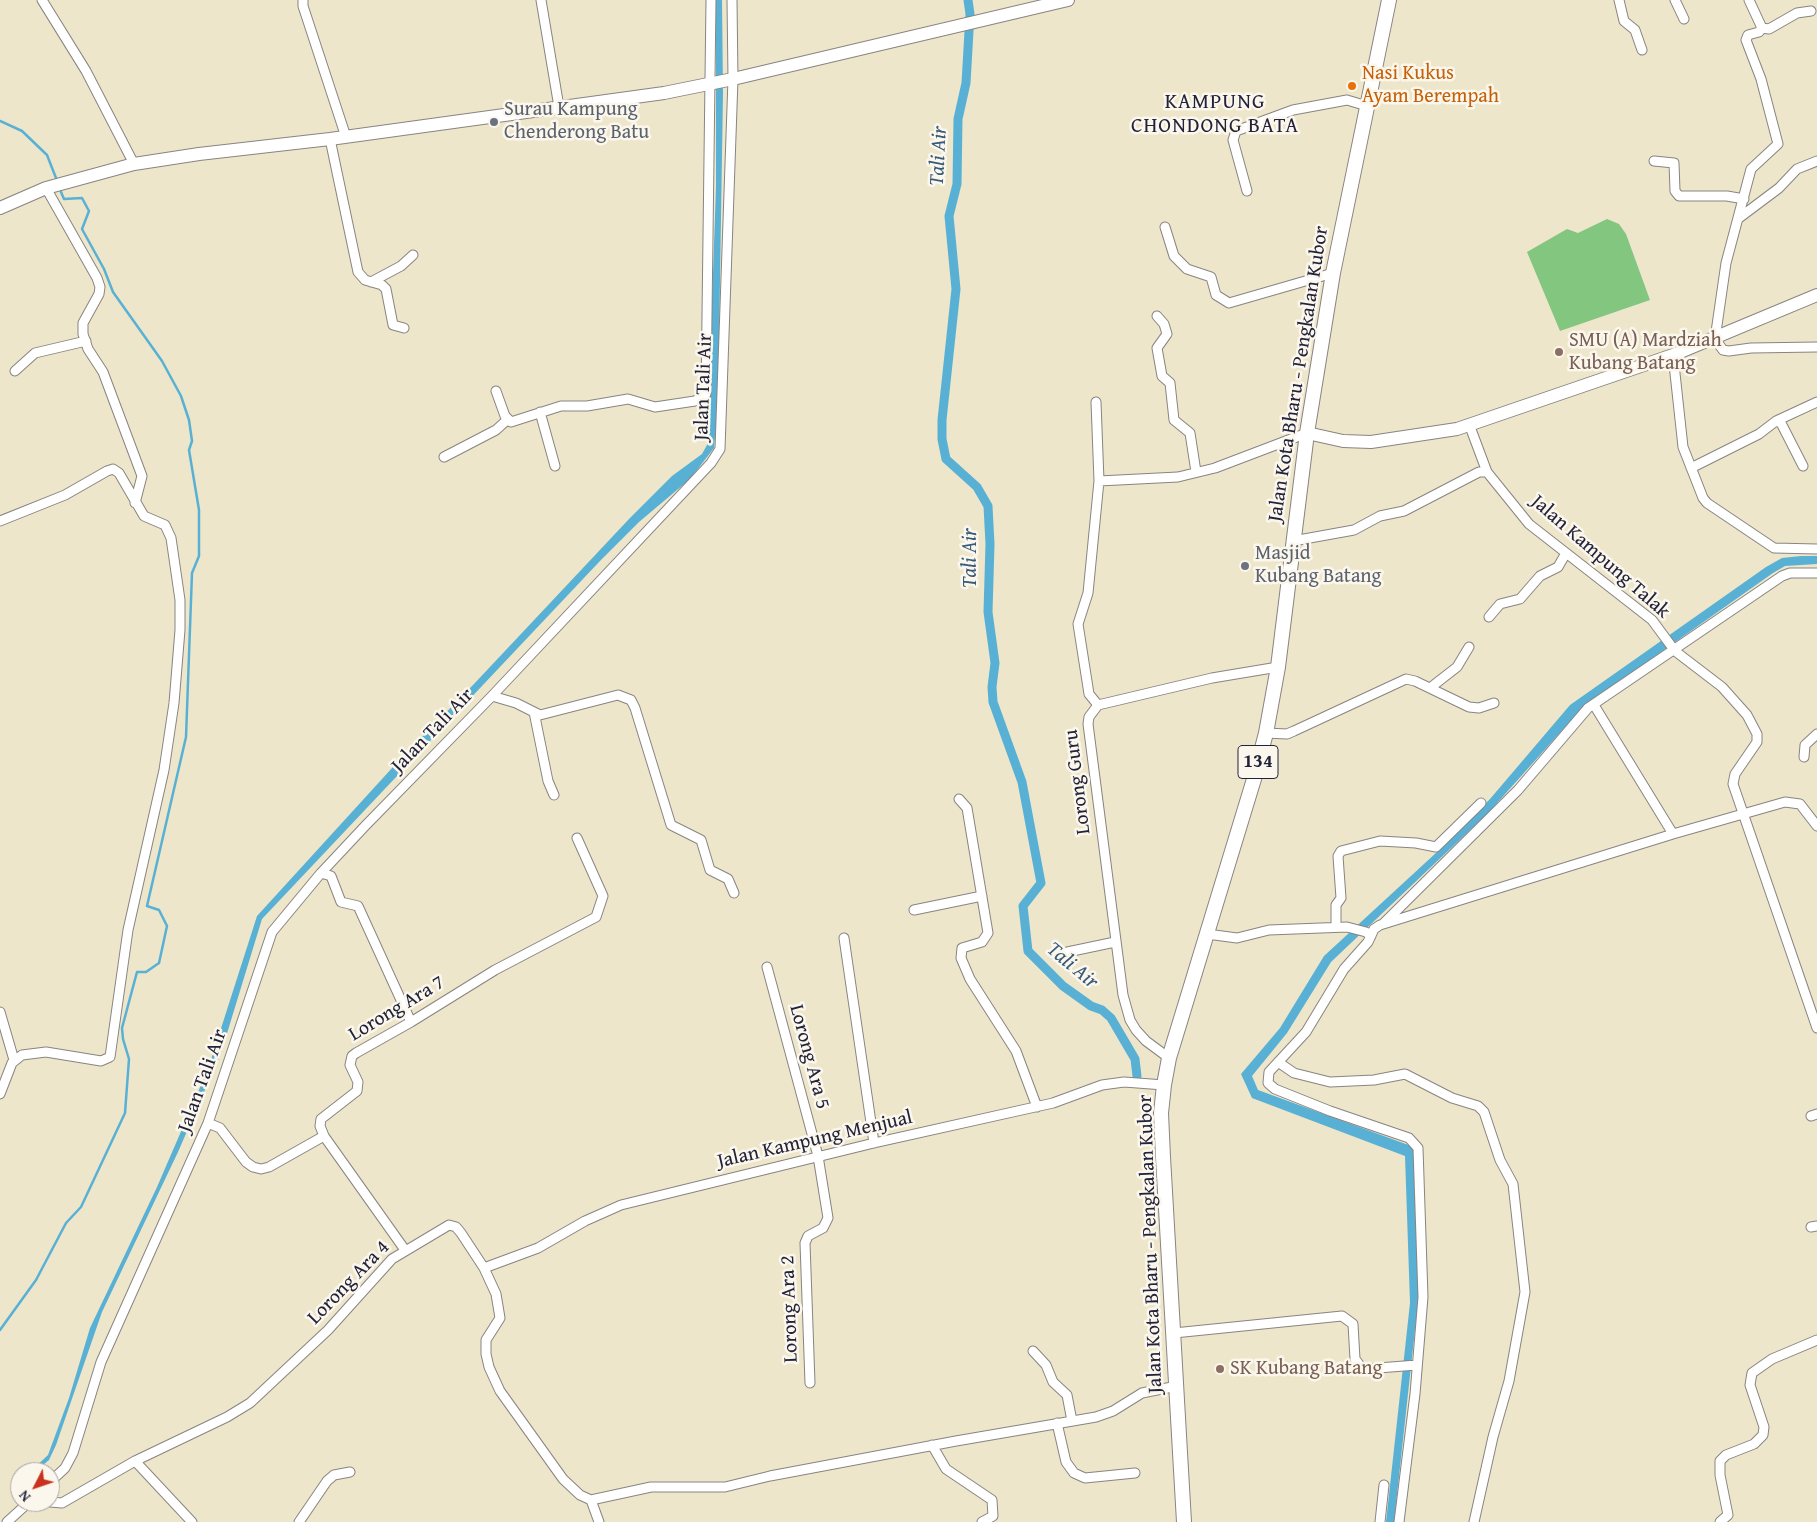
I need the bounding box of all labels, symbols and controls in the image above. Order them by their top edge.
place label: Nasi Kukus Ayam Berempah [1362,62,1499,109]
marker: Nasi Kukus Ayam Berempah [1346,80,1358,92]
district label: KAMPUNG CHONDONG BATA [1129,90,1301,140]
place label: Surau Kampung Chenderong Batu [504,98,649,145]
marker: Surau Kampung Chenderong Batu [488,116,500,128]
water label: Tali Air [925,125,953,187]
street label: Jalan Kota Bharu - Pengkalan Kubor [1264,224,1334,524]
place label: SMU (A) Mardziah Kubang Batang [1569,329,1722,376]
street label: Jalan Tali Air [690,333,718,441]
marker: SMU (A) Mardziah Kubang Batang [1553,346,1565,358]
street label: Jalan Kampung Talak [1526,490,1674,624]
water label: Tali Air [958,528,984,588]
place label: Masjid Kubang Batang [1255,542,1382,589]
marker: Masjid Kubang Batang [1239,560,1251,572]
street label: Jalan Tali Air [387,684,479,778]
street label: Lorong Guru [1060,728,1096,836]
road number: 134 [1238,746,1278,779]
water label: Tali Air [1041,937,1103,995]
street label: Lorong Ara 7 [345,971,449,1047]
street label: Lorong Ara 5 [784,1002,834,1112]
street label: Jalan Tali Air [173,1026,233,1136]
street label: Jalan Kota Bharu - Pengkalan Kubor [1134,1094,1168,1394]
street label: Jalan Kampung Menjual [715,1106,915,1174]
street label: Lorong Ara 4 [303,1236,395,1330]
street label: Lorong Ara 2 [776,1255,804,1363]
place label: SK Kubang Batang [1230,1357,1383,1381]
marker: SK Kubang Batang [1214,1363,1226,1375]
north arrow [10,1462,60,1512]
text: N [14,1486,35,1506]

